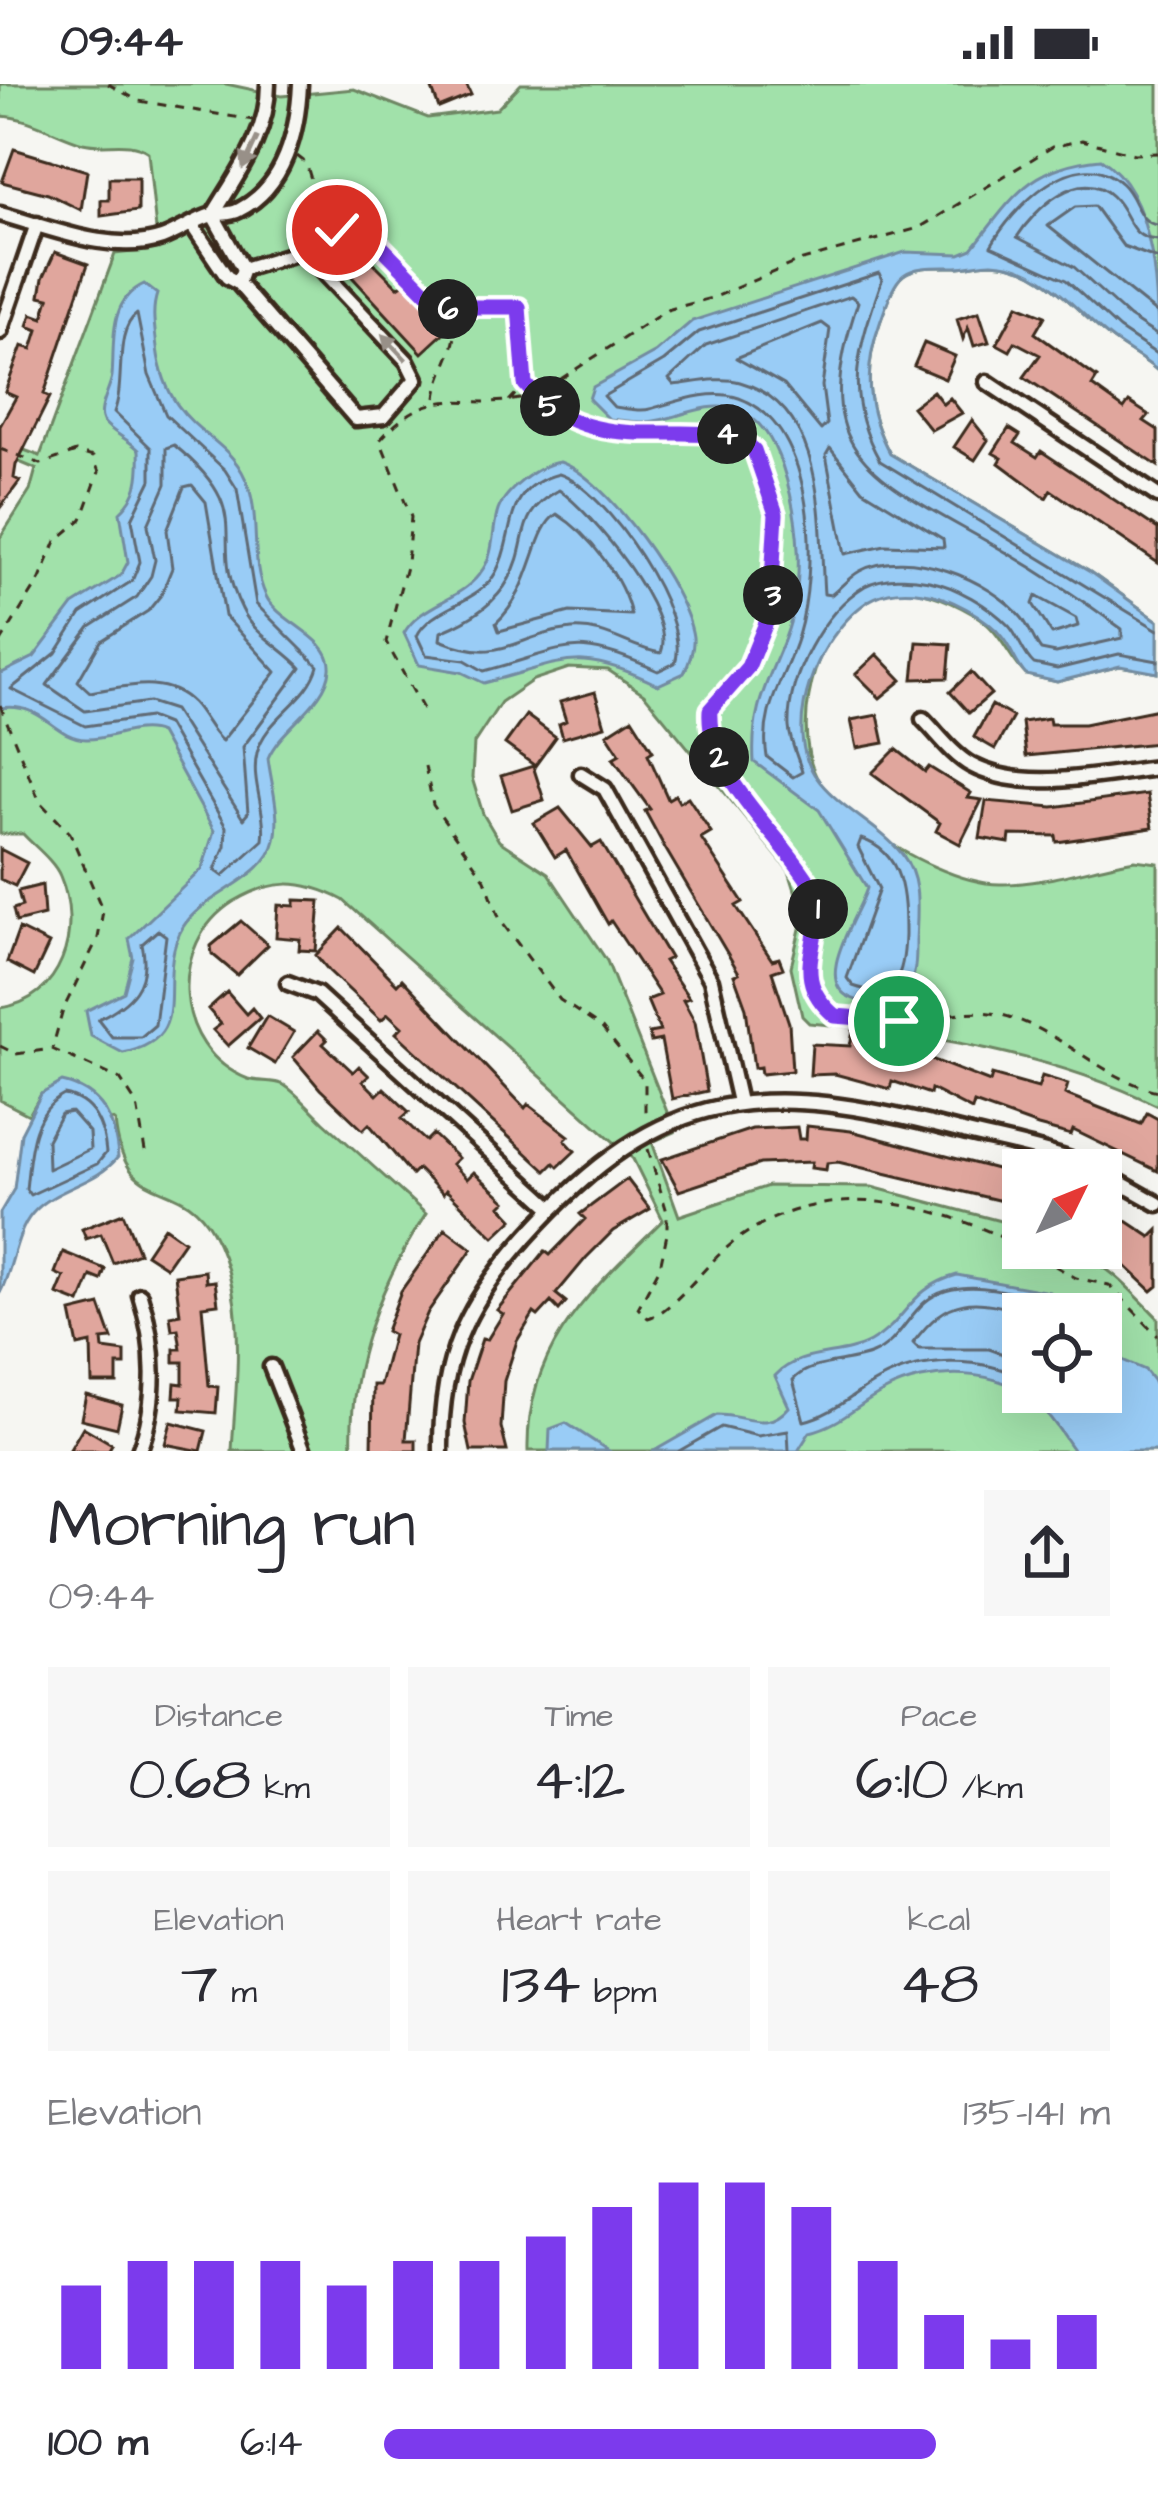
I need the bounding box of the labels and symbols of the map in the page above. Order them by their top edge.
one-way arrow [239,136,259,171]
pin [286,179,388,281]
pin: 6 [418,279,478,339]
one-way arrow [381,332,408,361]
pin: 5 [520,376,580,436]
pin: 4 [697,404,757,464]
pin: 3 [743,565,803,625]
pin: 2 [689,727,749,787]
pin: 1 [788,879,848,939]
pin [848,970,950,1072]
north arrow [1002,1149,1122,1269]

